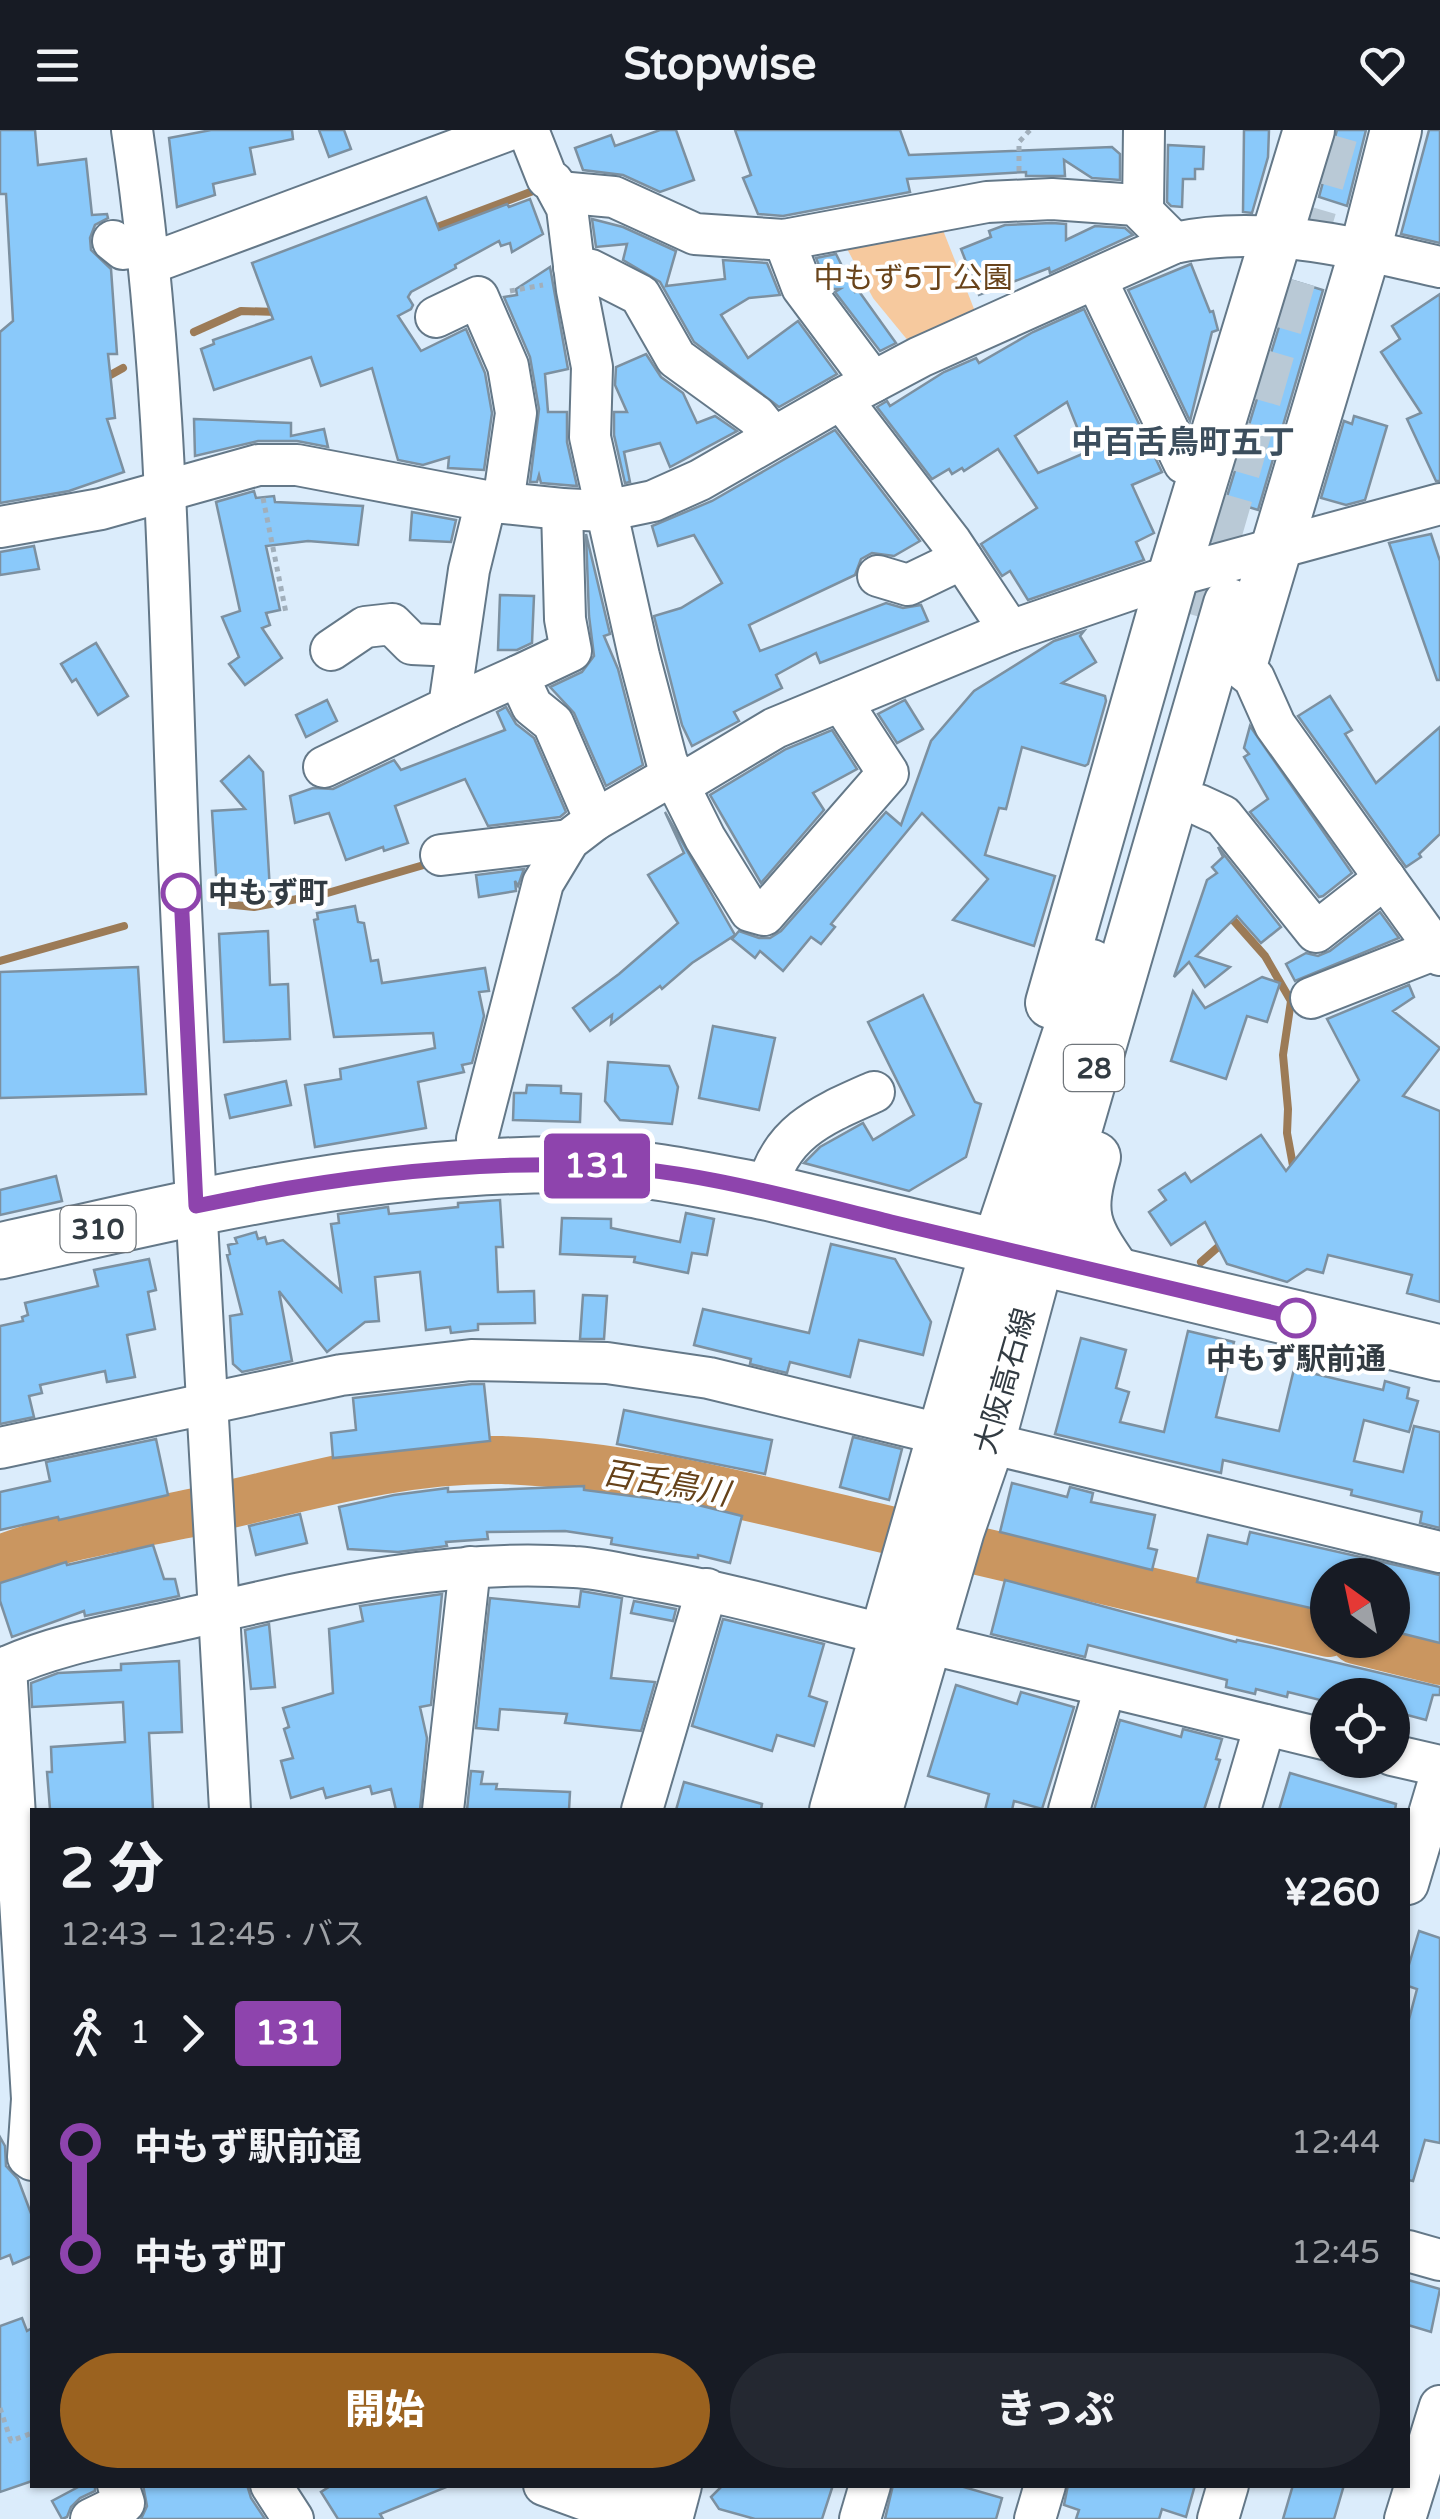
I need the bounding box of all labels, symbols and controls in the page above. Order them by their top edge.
icon: menu [30,38,85,93]
text: Stopwise [624,38,816,92]
icon: heart [1355,38,1410,93]
park label: 中もず5丁公園 [814,260,1012,297]
district label: 中百舌鳥町五丁 [1071,424,1295,462]
marker: 中もず町 [162,874,200,912]
place label: 中もず町 [208,875,328,912]
road number: 28 [1064,1045,1124,1091]
line badge: 131 [540,1134,654,1198]
text: 131 [564,1145,630,1187]
road number: 310 [61,1206,136,1252]
marker: 中もず駅前通 [1277,1299,1315,1337]
street label: 大阪高石線 [967,1304,1044,1458]
place label: 中もず駅前通 [1206,1341,1386,1378]
water label: 百舌鳥川 [599,1454,735,1514]
north arrow [1310,1558,1410,1658]
map controls [1310,1558,1410,1778]
button: locate [1310,1678,1410,1778]
text: 2 分 [60,1837,164,1903]
text: ¥260 [1283,1870,1380,1916]
text: 12:43 – 12:45 · バス [60,1916,365,1954]
icon: walk [60,2006,115,2061]
icon: forward [165,2006,220,2061]
text: 131 [255,2012,321,2054]
text: 1 [130,2014,150,2052]
text: 12:44 [1291,2124,1380,2162]
text: 中もず駅前通 [134,2125,362,2171]
text: 12:45 [1291,2234,1380,2272]
text: 中もず町 [134,2235,286,2281]
button: 開始 [60,2353,710,2468]
button: きっぷ [730,2353,1380,2468]

